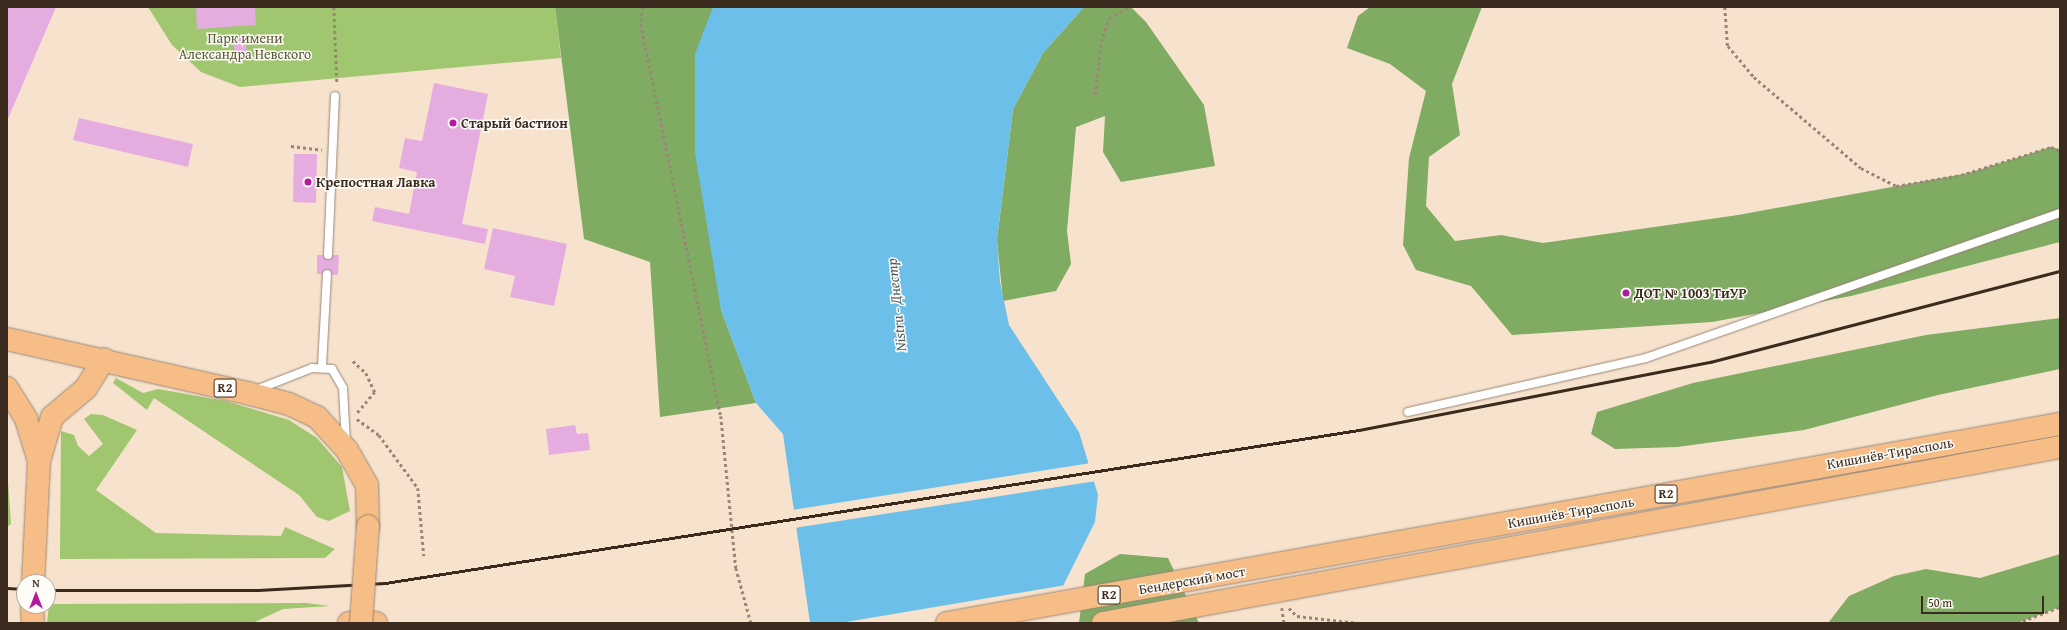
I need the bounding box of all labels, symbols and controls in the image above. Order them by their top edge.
park label: Парк имени Александра Невского [179,30,311,62]
place label: Старый бастион [461,115,568,131]
marker: Старый бастион [448,118,458,128]
place label: Крепостная Лавка [316,174,435,190]
marker: Крепостная Лавка [303,177,313,187]
water label: Nistru - Днестр [882,257,910,353]
place label: ДОТ № 1003 ТиУР [1634,285,1747,301]
marker: ДОТ № 1003 ТиУР [1621,288,1631,298]
road number: R2 [213,377,237,399]
street label: Кишинёв-Тирасполь [1825,434,1955,472]
road number: R2 [1654,483,1678,505]
street label: Кишинёв-Тирасполь [1506,493,1636,531]
street label: Бендерский мост [1137,562,1247,598]
north arrow [16,574,56,614]
text: N [32,575,40,591]
road number: R2 [1097,584,1121,606]
scale bar [1923,588,2046,614]
text: 50 m [1928,594,1952,611]

